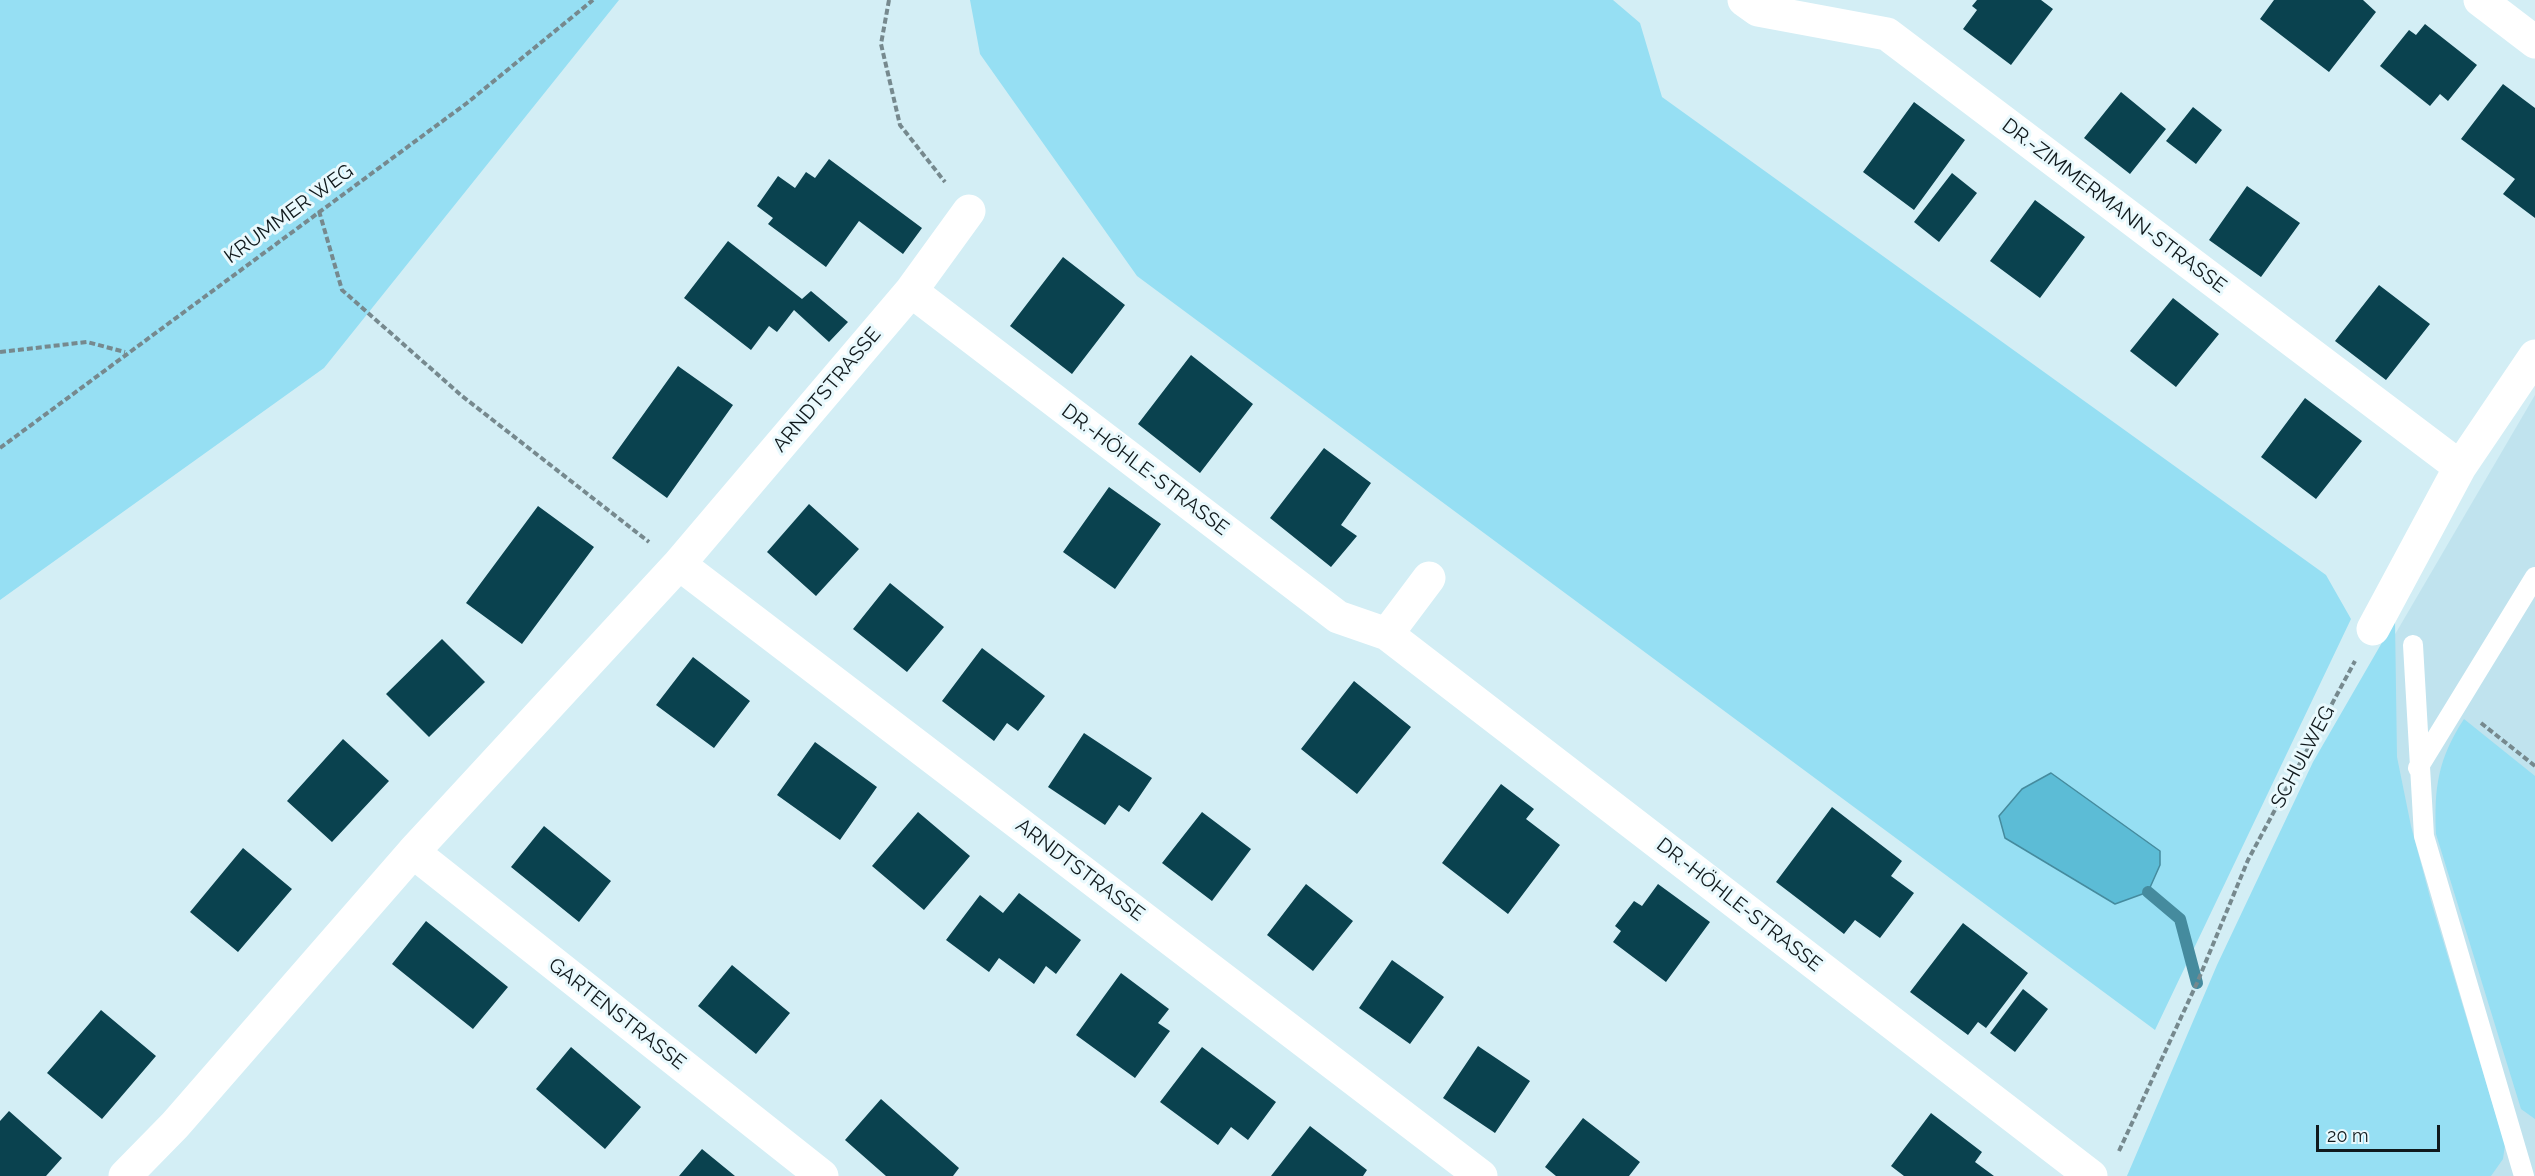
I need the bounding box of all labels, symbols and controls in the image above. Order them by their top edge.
street label: DR.-ZIMMERMANN-STRASSE [1997,114,2231,298]
street label: KRUMMER WEG [220,159,358,269]
street label: ARNDTSTRASSE [768,323,886,457]
street label: DR.-HÖHLE-STRASSE [1057,399,1233,541]
street label: SCHULWEG [2266,702,2340,812]
street label: ARNDTSTRASSE [1011,814,1149,926]
street label: DR.-HÖHLE-STRASSE [1651,833,1827,977]
street label: GARTENSTRASSE [544,953,690,1075]
scale bar [2319,1113,2444,1151]
text: 20 m [2327,1125,2369,1146]

